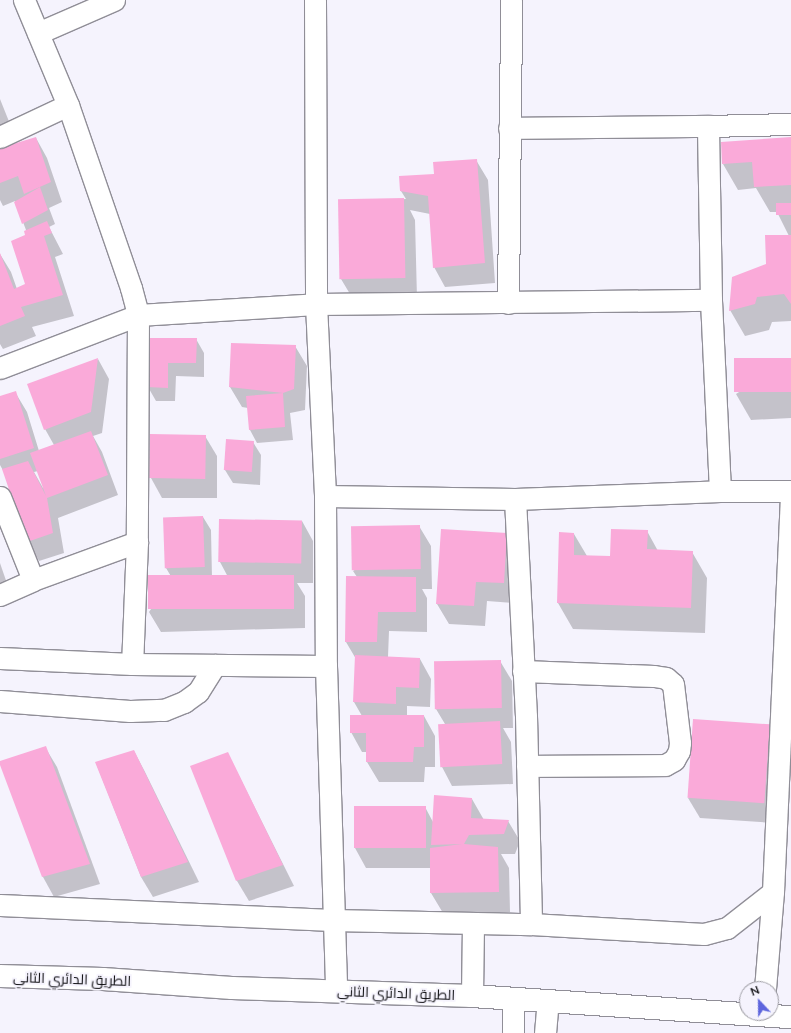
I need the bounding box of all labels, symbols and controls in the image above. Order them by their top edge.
street label: الطريق الدائري الثاني [13,969,131,989]
north arrow [739,981,779,1021]
street label: الطريق الدائري الثاني [337,983,455,1003]
text: N [748,983,761,998]

